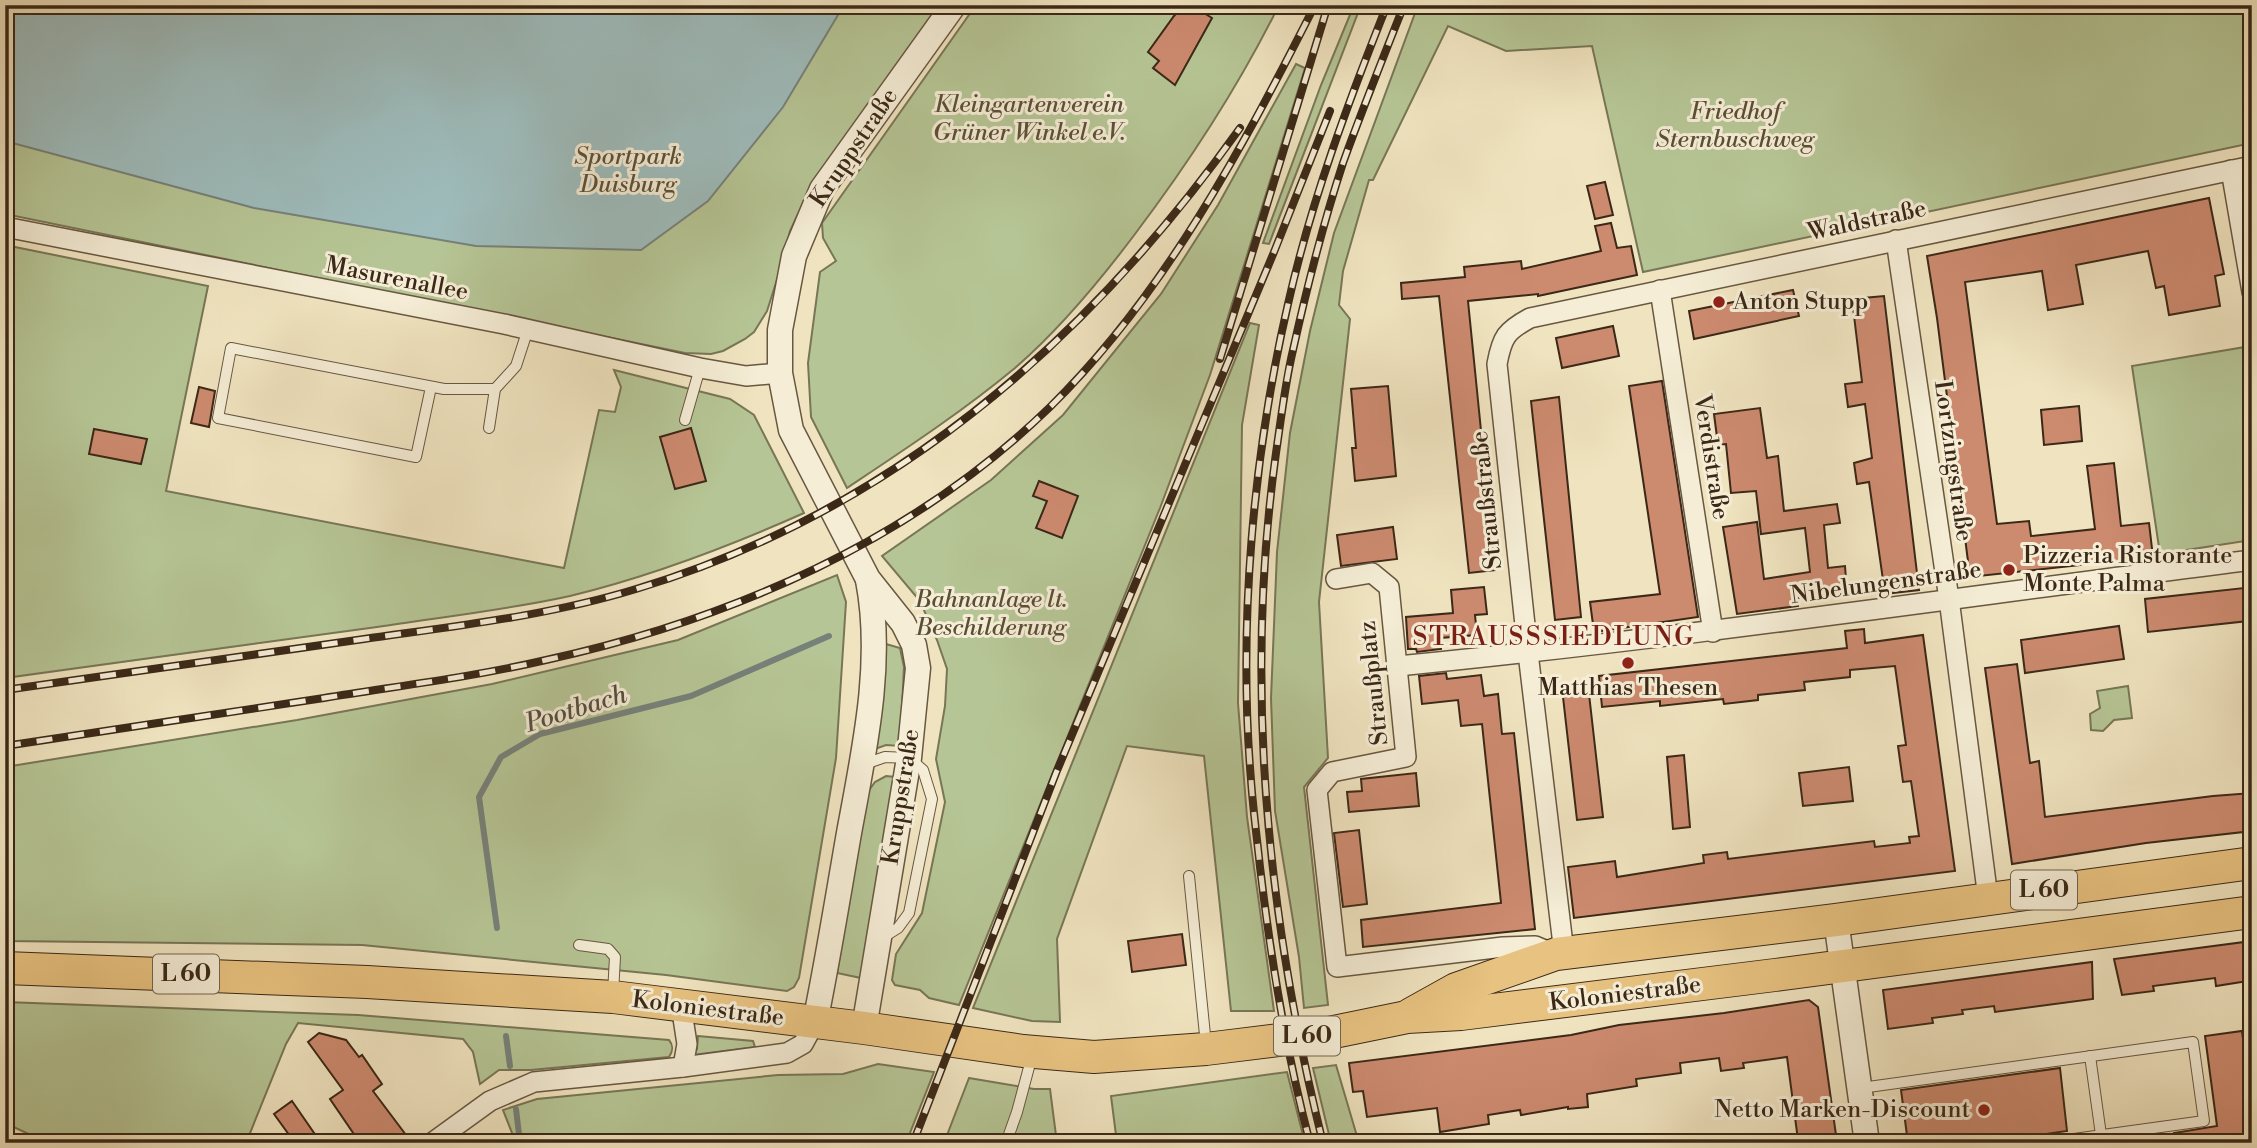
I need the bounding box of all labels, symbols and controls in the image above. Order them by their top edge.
street label: Kruppstraße [803,83,905,213]
park label: Kleingartenverein Grüner Winkel e.V. [933,90,1126,148]
park label: Friedhof Sternbuschweg [1656,97,1816,155]
park label: Sportpark Duisburg [574,142,682,200]
street label: Waldstraße [1804,194,1929,248]
street label: Masurenallee [323,250,471,308]
place label: Anton Stupp [1732,287,1868,317]
marker: Anton Stupp [1711,294,1727,310]
street label: Lortzingstraße [1927,379,1979,543]
street label: Verdistraße [1686,391,1736,522]
street label: Straußstraße [1465,429,1509,571]
place label: Pizzeria Ristorante Monte Palma [2023,541,2232,599]
street label: Nibelungenstraße [1789,555,1983,611]
marker: Pizzeria Ristorante Monte Palma [2001,562,2017,578]
park label: Bahnanlage lt. Beschilderung [914,585,1068,643]
street label: Straußplatz [1353,619,1395,747]
district label: STRAUSSSIEDLUNG [1413,621,1695,653]
marker: Matthias Thesen [1620,655,1636,671]
place label: Matthias Thesen [1538,673,1718,703]
water label: Pootbach [520,678,631,740]
street label: Kruppstraße [875,727,927,867]
road number: L 60 [2011,870,2077,909]
road number: L 60 [153,954,219,993]
street label: Koloniestraße [1547,970,1703,1018]
street label: Koloniestraße [630,985,786,1033]
road number: L 60 [1274,1016,1340,1056]
place label: Netto Marken-Discount [1714,1095,1971,1125]
marker: Netto Marken-Discount [1976,1102,1992,1118]

